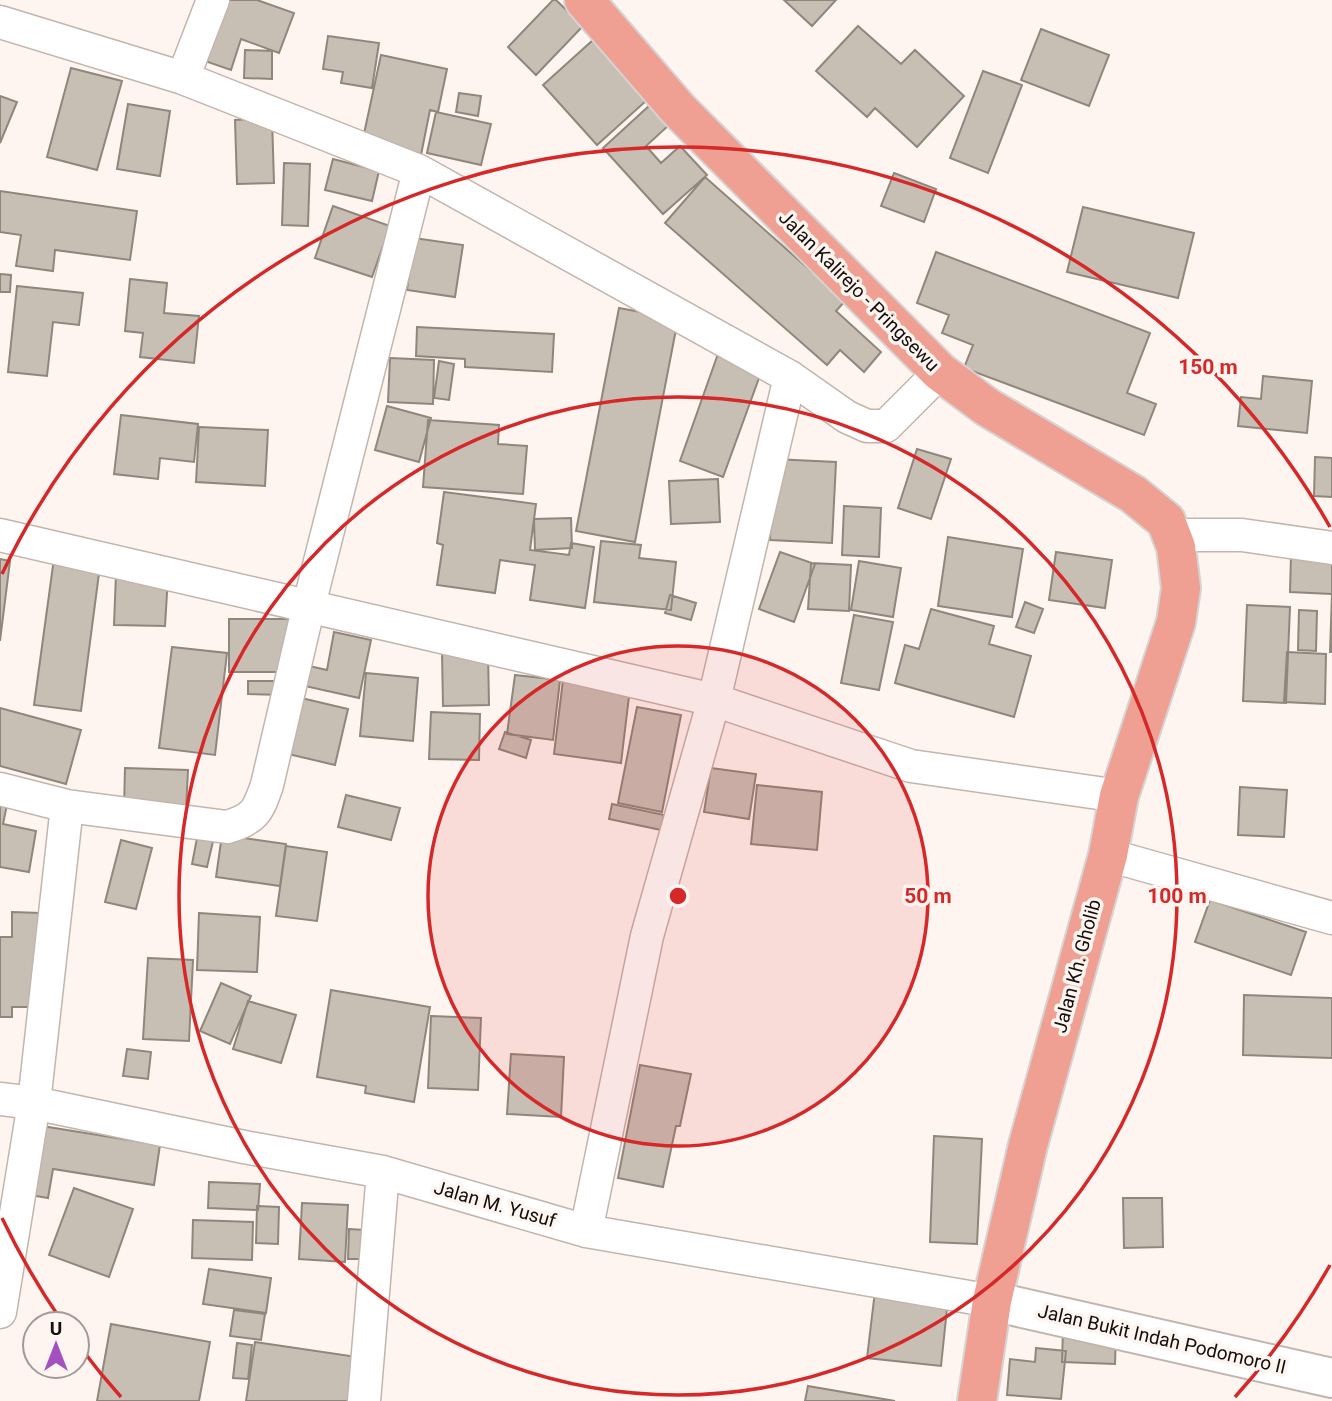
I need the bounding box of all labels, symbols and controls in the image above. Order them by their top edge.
street label: Jalan Kalirejo - Pringsewu [774,206,944,376]
text: 150 m [1178,355,1238,379]
centre of rings [666,884,690,908]
text: 50 m [904,884,952,908]
text: 100 m [1147,884,1207,908]
street label: Jalan Kh. Gholib [1048,897,1106,1035]
street label: Jalan M. Yusuf [431,1176,559,1232]
street label: Jalan Bukit Indah Podomoro II [1036,1299,1288,1379]
north arrow [21,1310,91,1380]
text: U [50,1317,62,1340]

